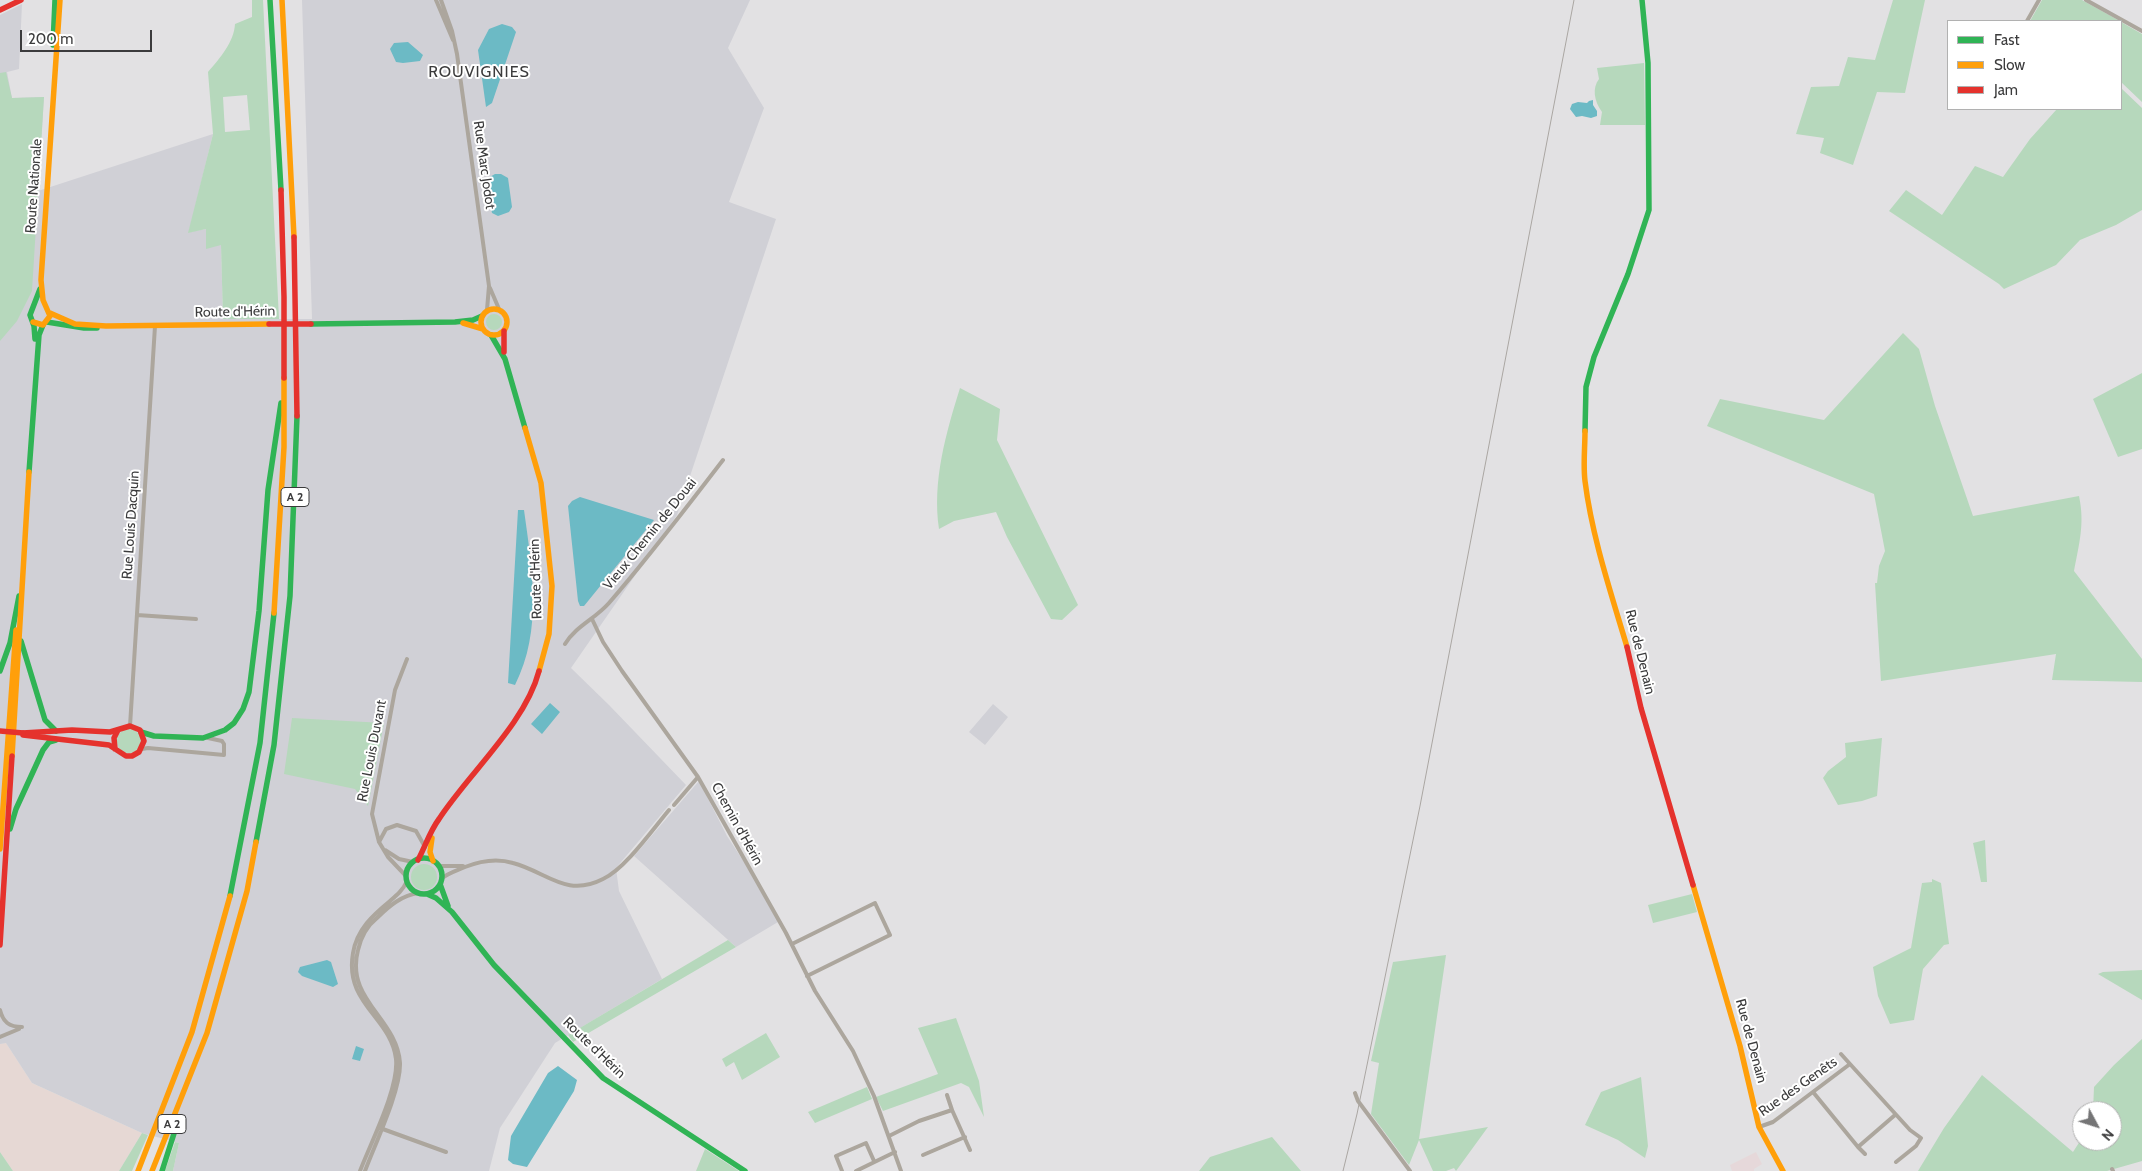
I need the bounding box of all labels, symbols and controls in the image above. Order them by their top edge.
scale bar [22,20,155,52]
legend [1947,20,2122,110]
text: 200 m [28,30,73,48]
text: Fast [1994,31,2019,49]
text: Slow [1994,56,2025,74]
district label: ROUVIGNIES [427,62,531,82]
text: Jam [1994,81,2018,99]
street label: Rue Marc Jodot [469,120,499,210]
street label: Route Nationale [22,138,46,234]
street label: Route d'Hérin [195,303,275,321]
street label: Rue Louis Dacquin [119,470,143,580]
street label: Vieux Chemin de Douai [600,475,700,593]
road number: A 2 [281,488,309,507]
street label: Route d'Hérin [526,539,546,619]
street label: Rue de Denain [1621,608,1659,696]
street label: Rue Louis Duvant [354,699,390,803]
street label: Chemin d'Hérin [707,780,767,868]
street label: Rue de Denain [1732,997,1770,1085]
street label: Route d'Hérin [559,1014,629,1082]
street label: Rue des Genêts [1756,1054,1840,1120]
north arrow [2072,1101,2122,1151]
road number: A 2 [158,1114,186,1134]
text: N [2098,1125,2118,1145]

